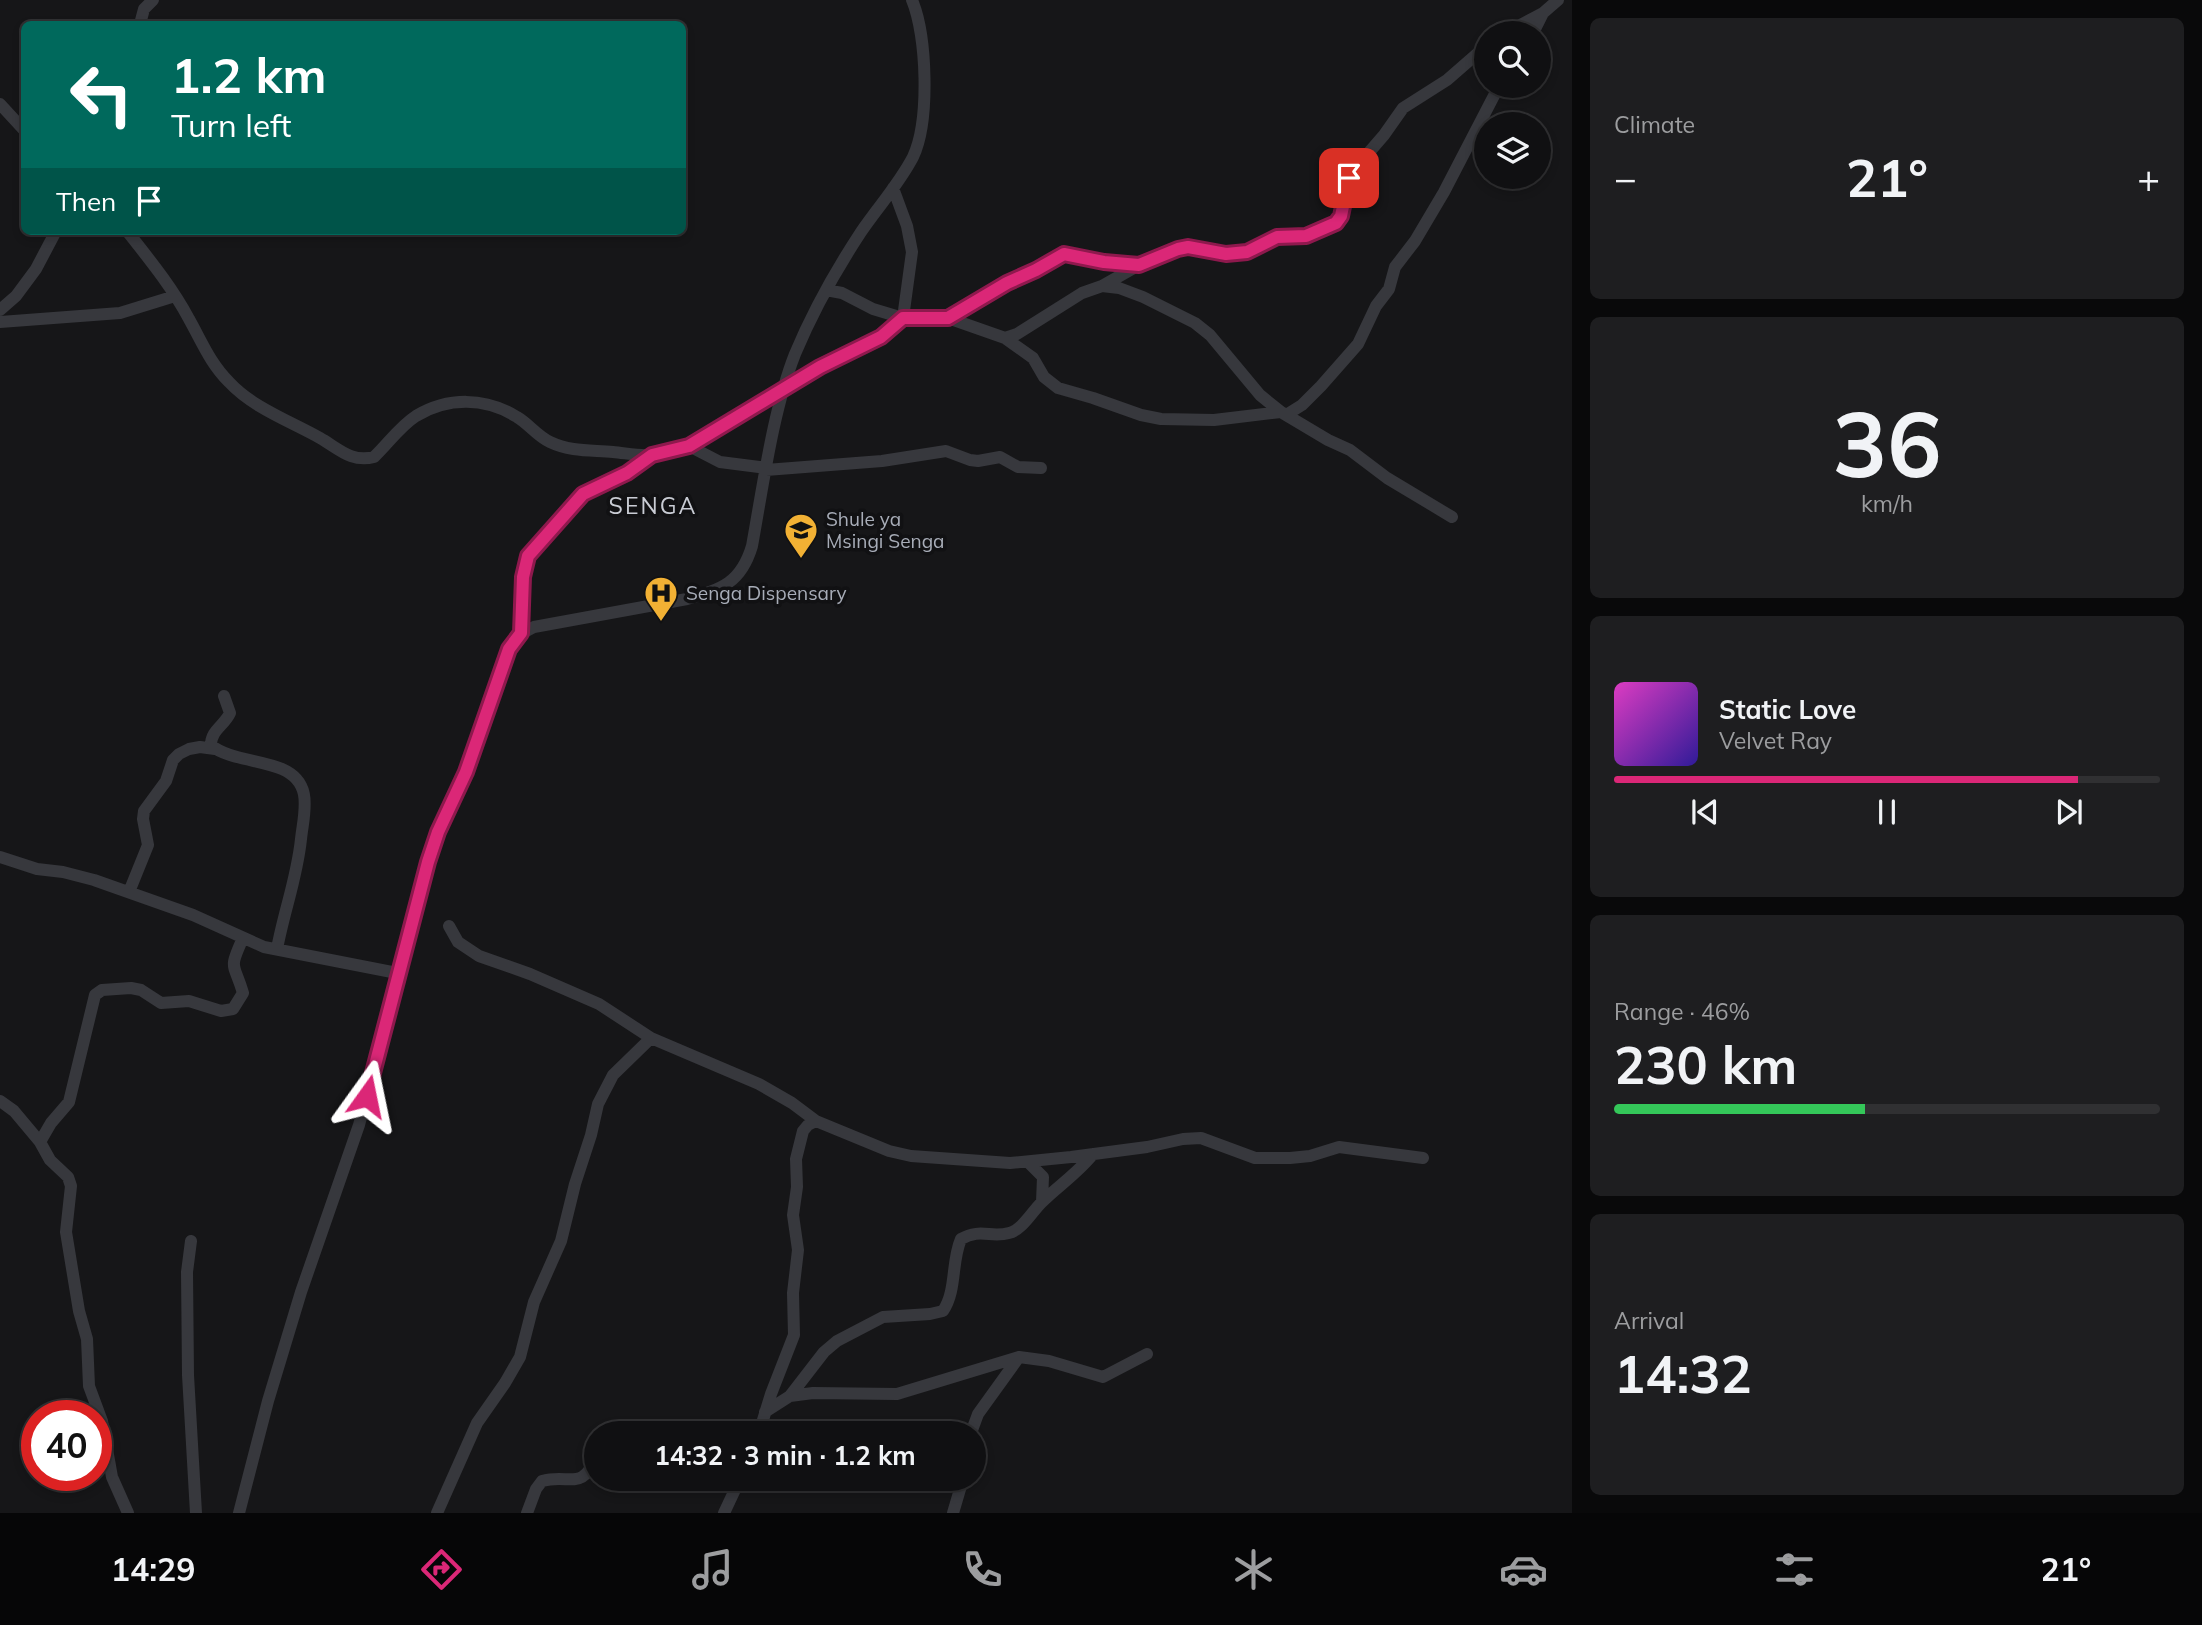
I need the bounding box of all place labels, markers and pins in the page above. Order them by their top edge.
pin [1319,148,1379,208]
place label: Shule ya Msingi Senga [826,507,944,553]
school or university icon: Shule ya Msingi Senga [782,511,820,560]
hospital icon: Senga Dispensary [642,574,680,623]
place label: Senga Dispensary [686,581,847,605]

